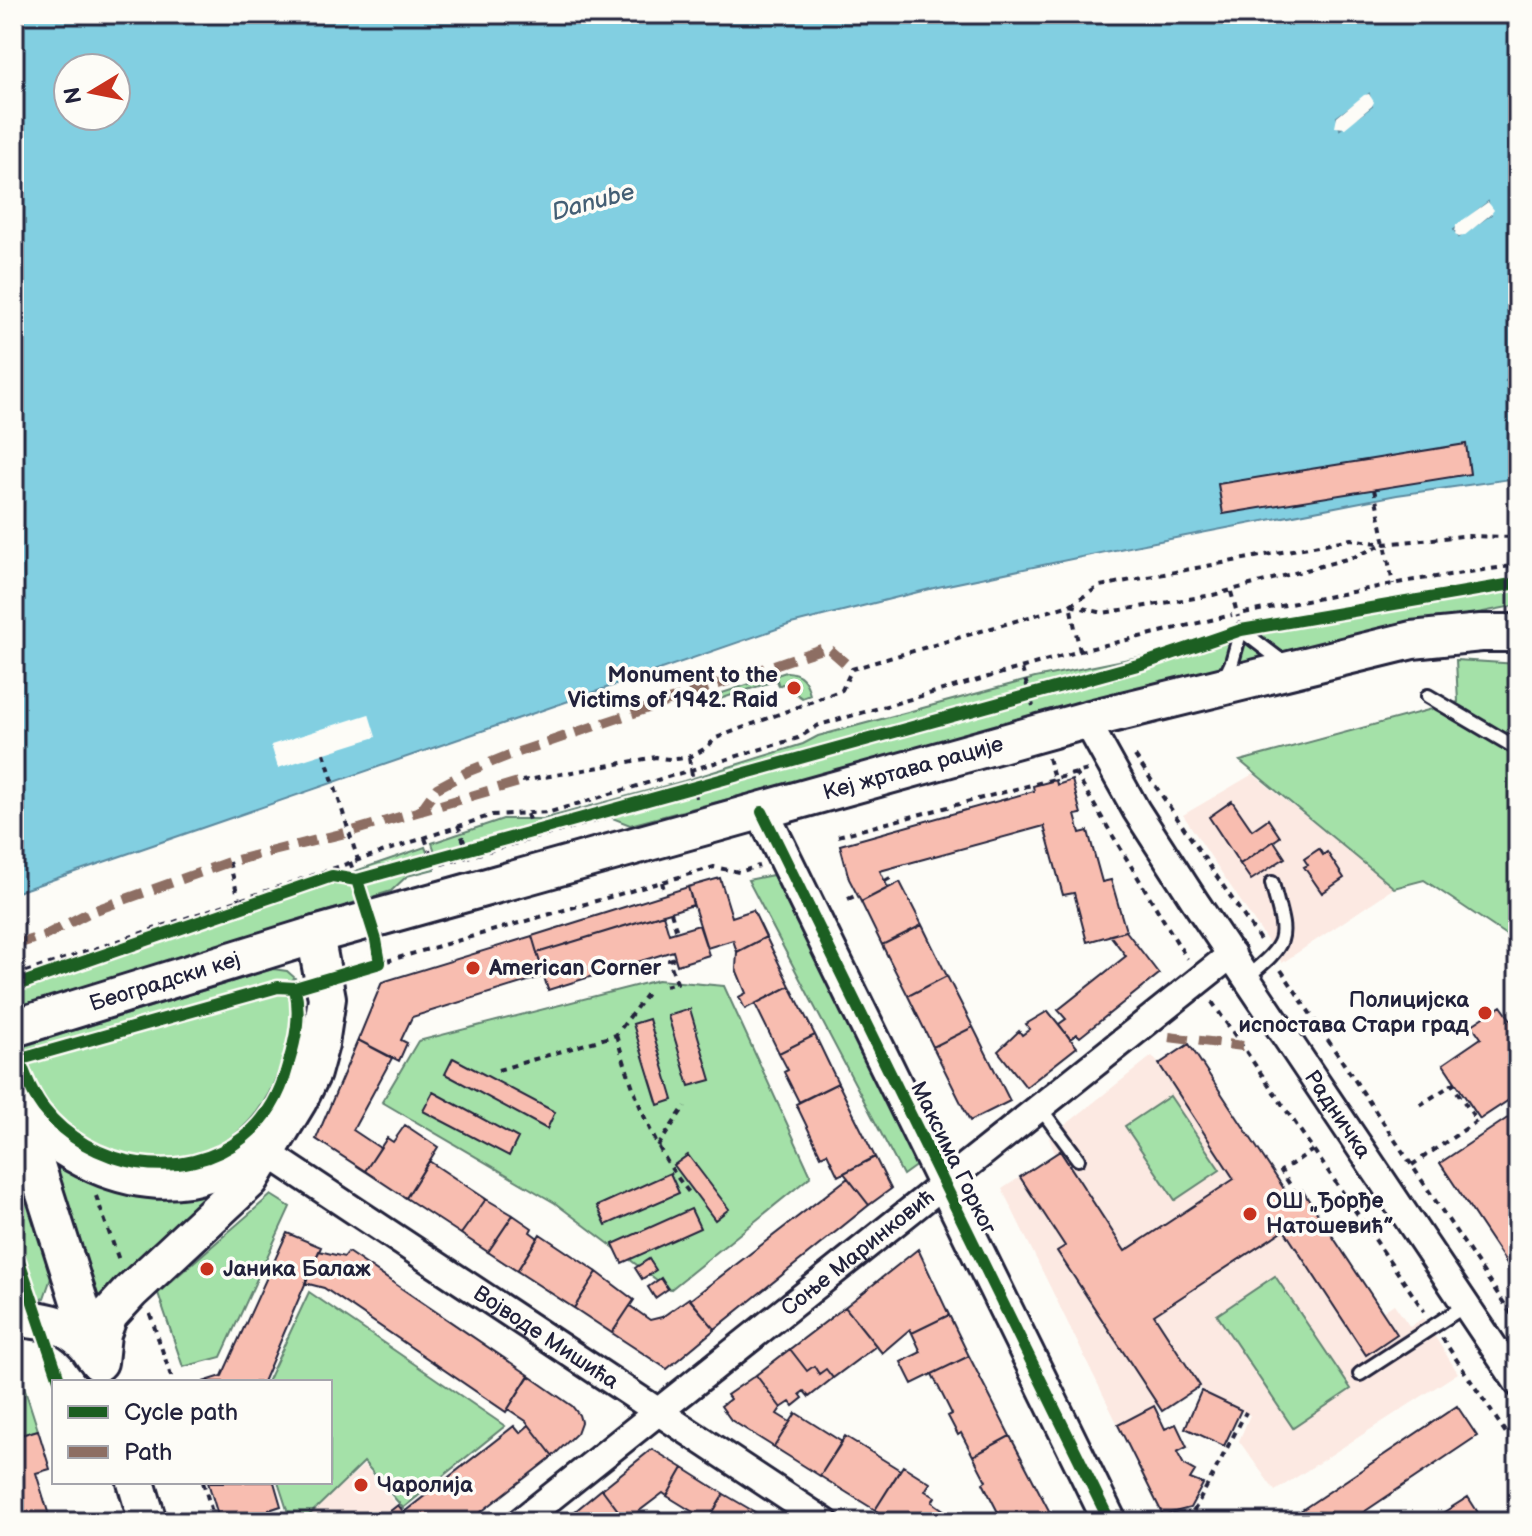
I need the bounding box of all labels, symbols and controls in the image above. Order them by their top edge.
north arrow [52,52,132,132]
text: N [59,85,89,106]
water label: Danube [548,177,638,227]
place label: Monument to the Victims of 1942. Raid [568,662,778,714]
marker: Monument to the Victims of 1942. Raid [785,679,803,697]
street label: Кеј жртава рације [820,730,1006,806]
street label: Београдски кеј [86,945,244,1017]
place label: American Corner [488,955,661,982]
marker: American Corner [464,959,482,977]
place label: Полицијска испостава Стари град [1239,987,1470,1039]
marker: Полицијска испостава Стари град [1476,1004,1494,1022]
street label: Радничка [1298,1065,1377,1164]
street label: Максима Горког [904,1077,1002,1239]
street label: Соње Маринковић [776,1183,940,1322]
place label: ОШ „Ђорђе Натошевић” [1266,1188,1394,1240]
marker: ОШ „Ђорђе Натошевић” [1241,1205,1259,1223]
place label: Јаника Балаж [223,1256,371,1283]
marker: Јаника Балаж [198,1260,216,1278]
street label: Војводе Мишића [468,1280,624,1395]
legend [52,1380,332,1484]
text: Cycle path [124,1398,238,1427]
text: Path [124,1438,172,1467]
place label: Чаролија [377,1472,473,1499]
marker: Чаролија [352,1476,370,1494]

